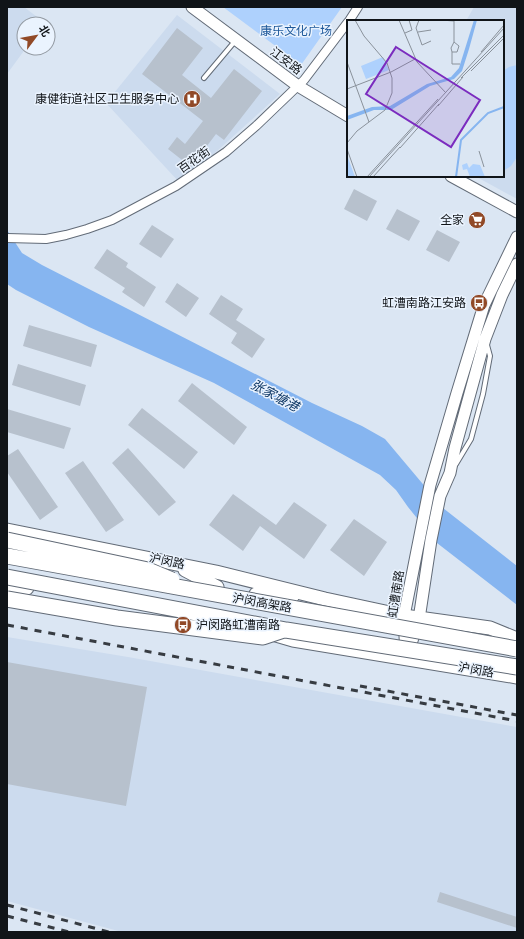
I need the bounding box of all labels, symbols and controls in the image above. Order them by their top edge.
north arrow [16,16,56,56]
inset map [347,20,504,177]
text: 北 [36,23,52,39]
park label: 康乐文化广场 [260,24,332,38]
street label: 江安路 [267,45,305,77]
hospital icon: 康健街道社区卫生服务中心 [182,89,202,109]
place label: 康健街道社区卫生服务中心 [35,92,179,106]
street label: 百花街 [175,144,213,176]
supermarket icon: 全家 [467,210,487,230]
place label: 全家 [440,213,464,227]
bus stop icon: 虹漕南路江安路 [469,293,489,313]
place label: 虹漕南路江安路 [382,296,466,310]
water label: 张家塘港 [248,377,303,416]
street label: 沪闵路 [148,550,186,572]
street label: 虹漕南路 [385,569,407,619]
street label: 沪闵高架路 [231,591,293,615]
bus stop icon: 沪闵路虹漕南路 [173,615,193,635]
place label: 沪闵路虹漕南路 [196,618,280,632]
street label: 沪闵路 [457,660,495,680]

